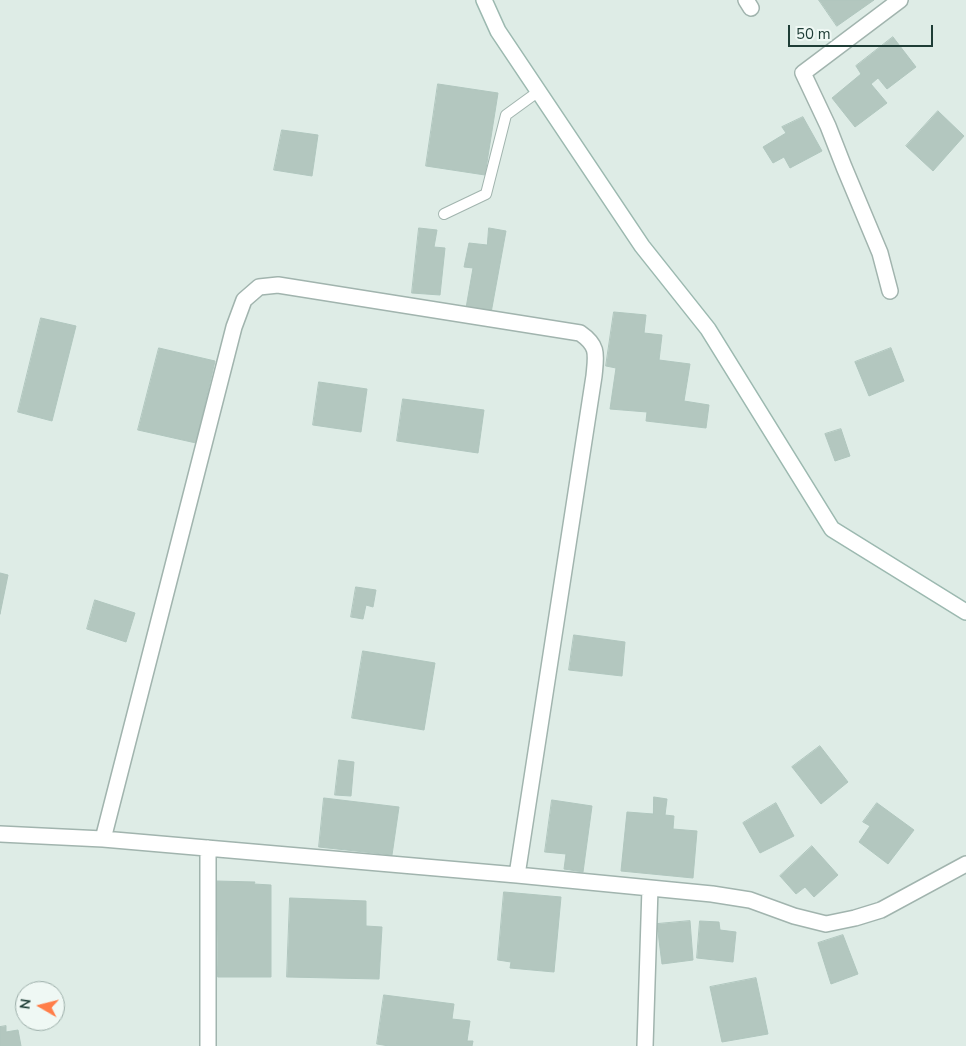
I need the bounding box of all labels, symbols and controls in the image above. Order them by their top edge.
scale bar [791,15,936,47]
text: 50 m [796,24,831,44]
north arrow [15,981,65,1031]
text: N [16,997,36,1011]

